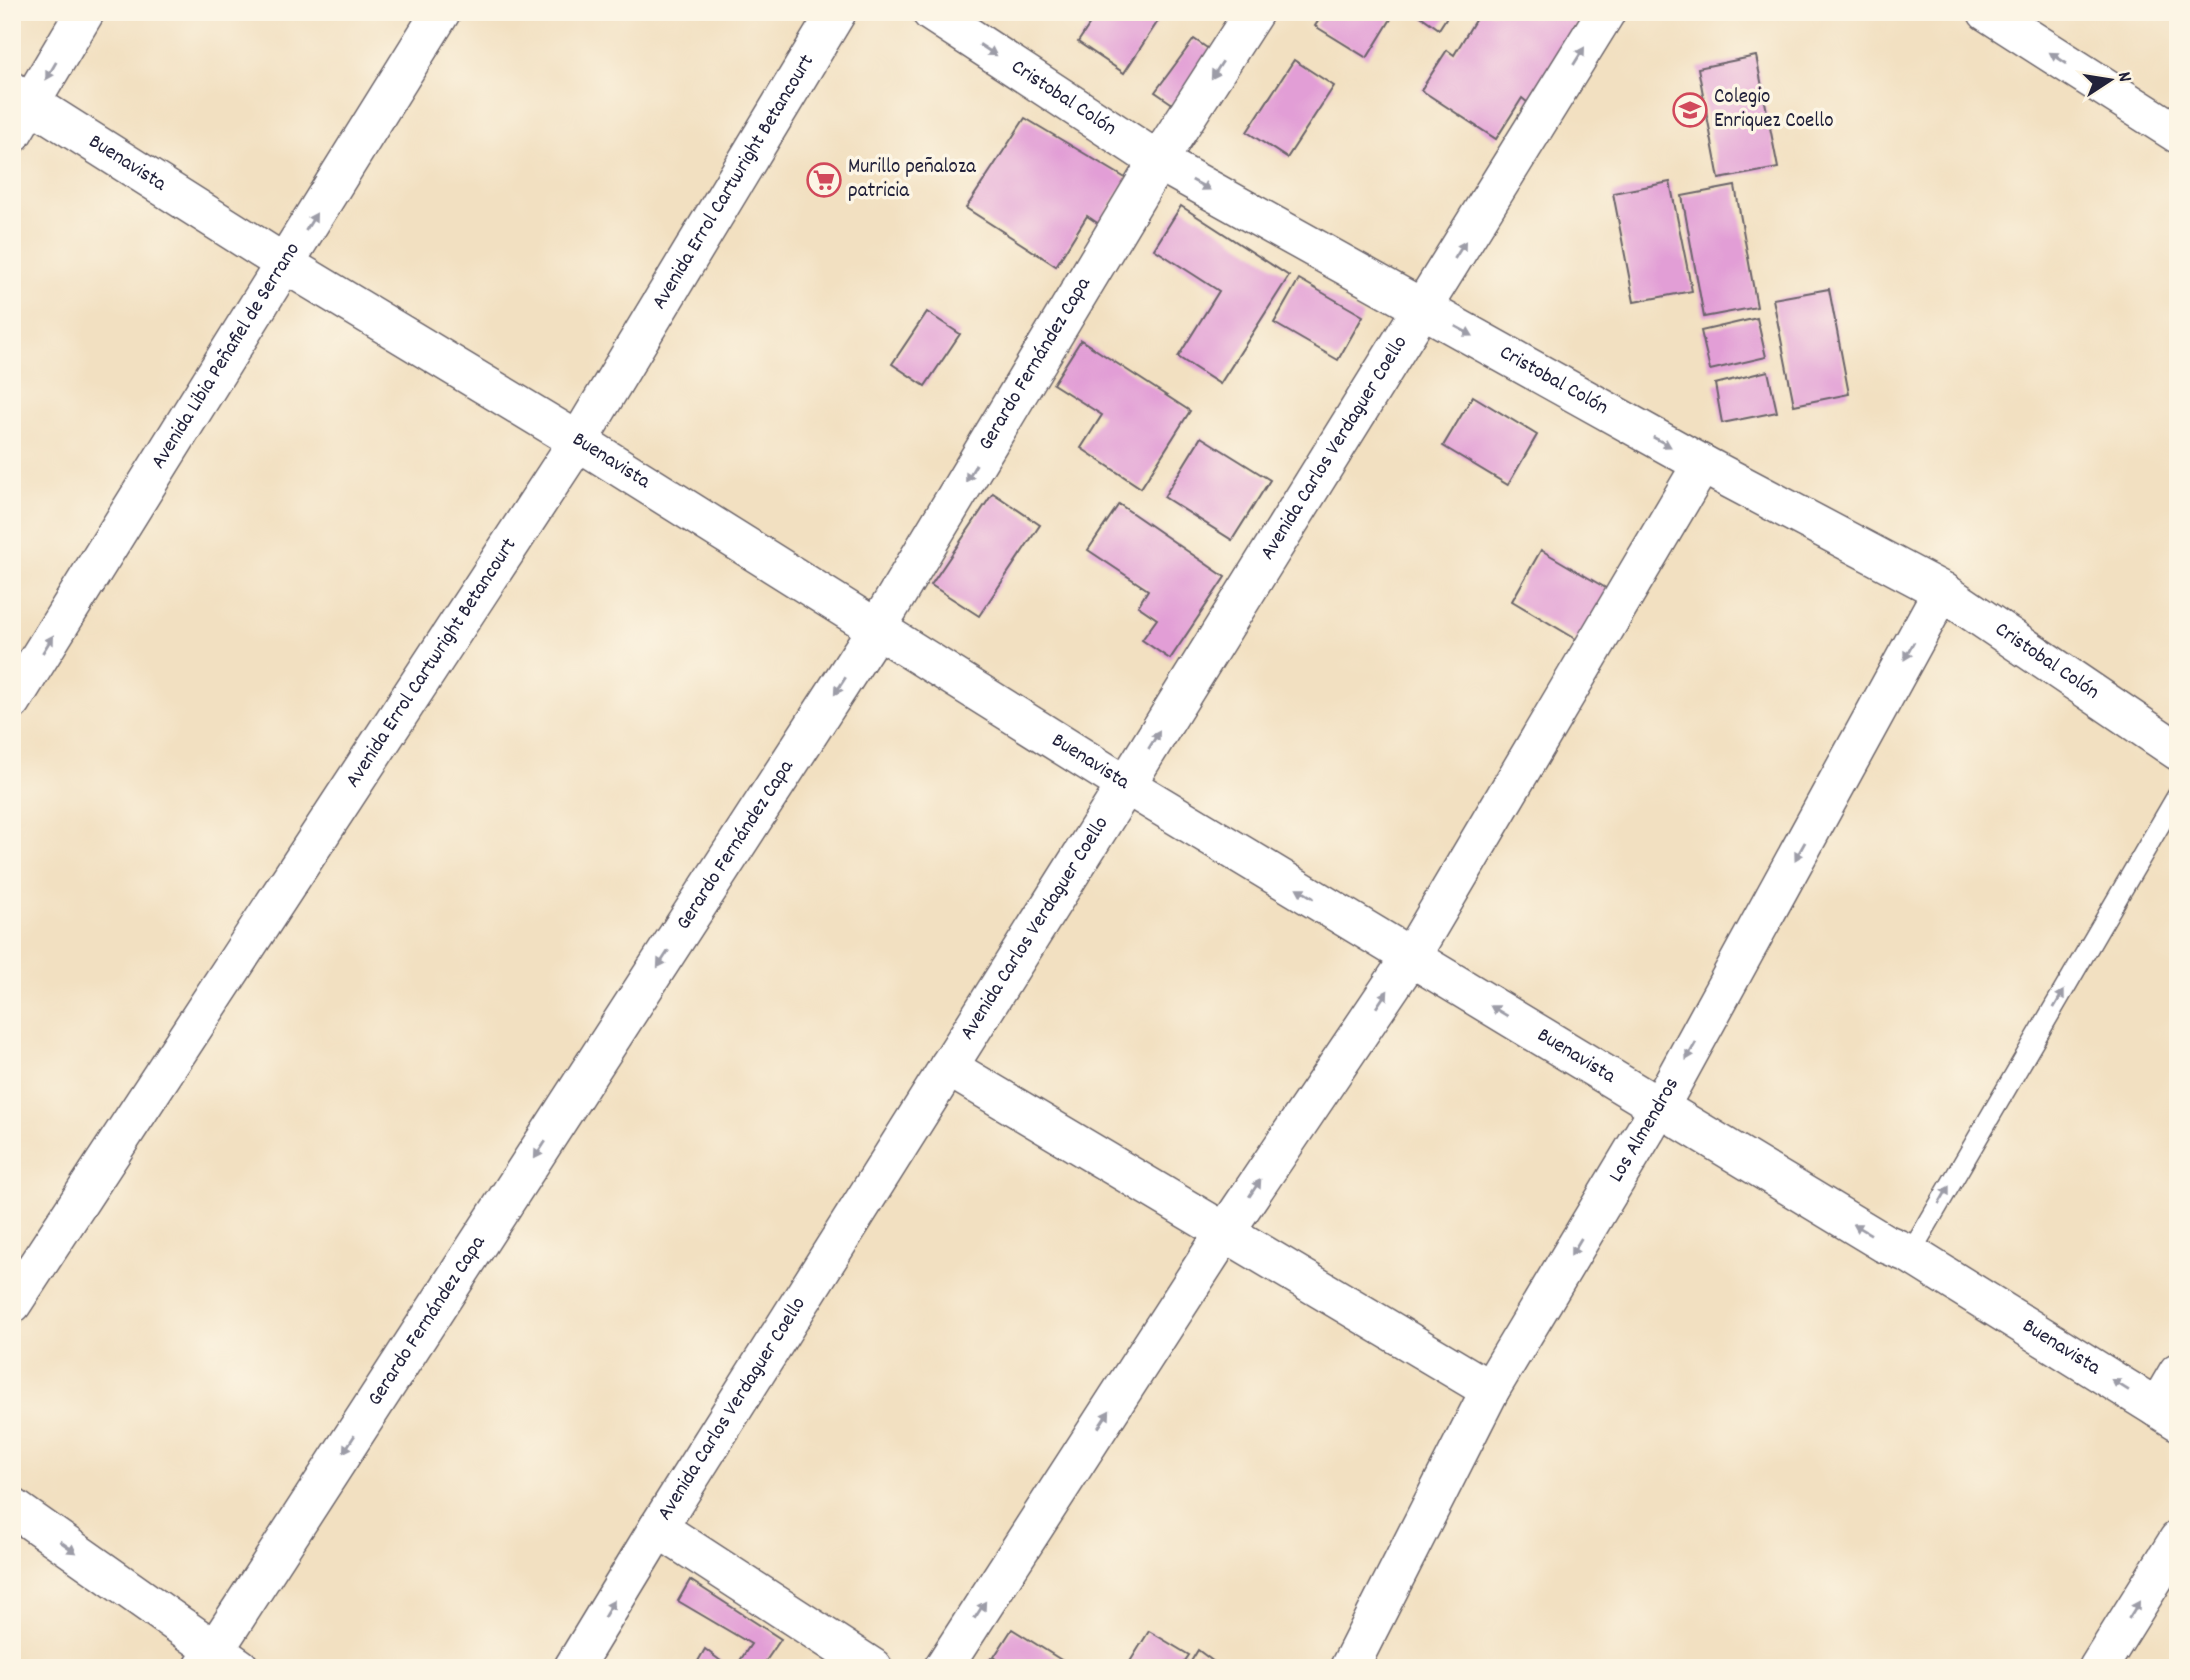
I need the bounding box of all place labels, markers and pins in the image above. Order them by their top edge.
place label: Colegio Enriquez Coello [1714,83,1834,137]
school or university icon: Colegio Enriquez Coello [1671,91,1709,129]
place label: Murillo peñaloza patricia [848,153,977,207]
supermarket icon: Murillo peñaloza patricia [805,161,843,199]

